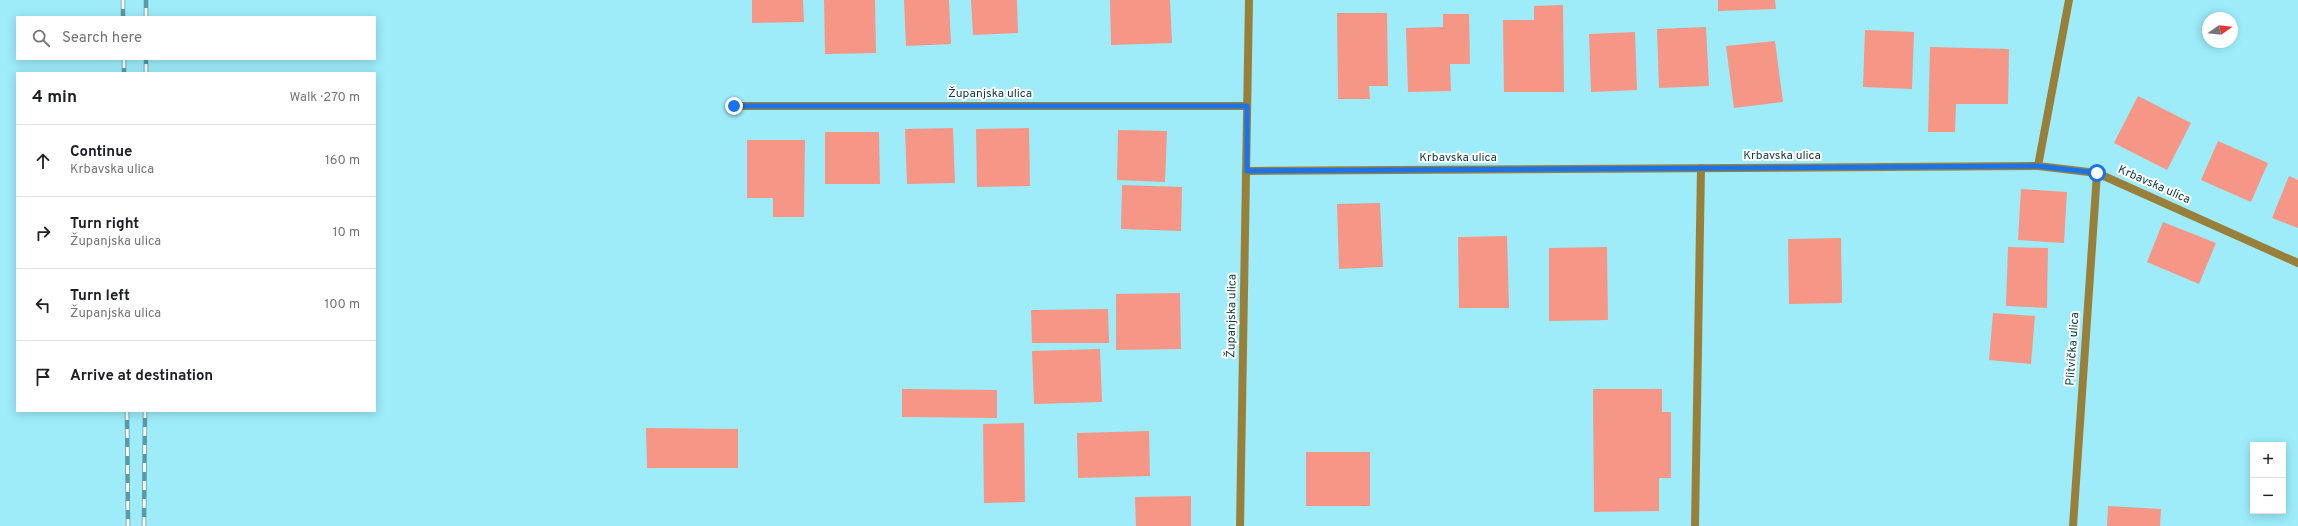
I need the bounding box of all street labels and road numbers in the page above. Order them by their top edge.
street label: Županjska ulica [948,86,1032,102]
street label: Krbavska ulica [1743,148,1821,164]
street label: Krbavska ulica [1419,150,1497,166]
street label: Krbavska ulica [2115,162,2193,208]
street label: Županjska ulica [1223,274,1241,358]
street label: Plitvička ulica [2062,312,2084,386]

